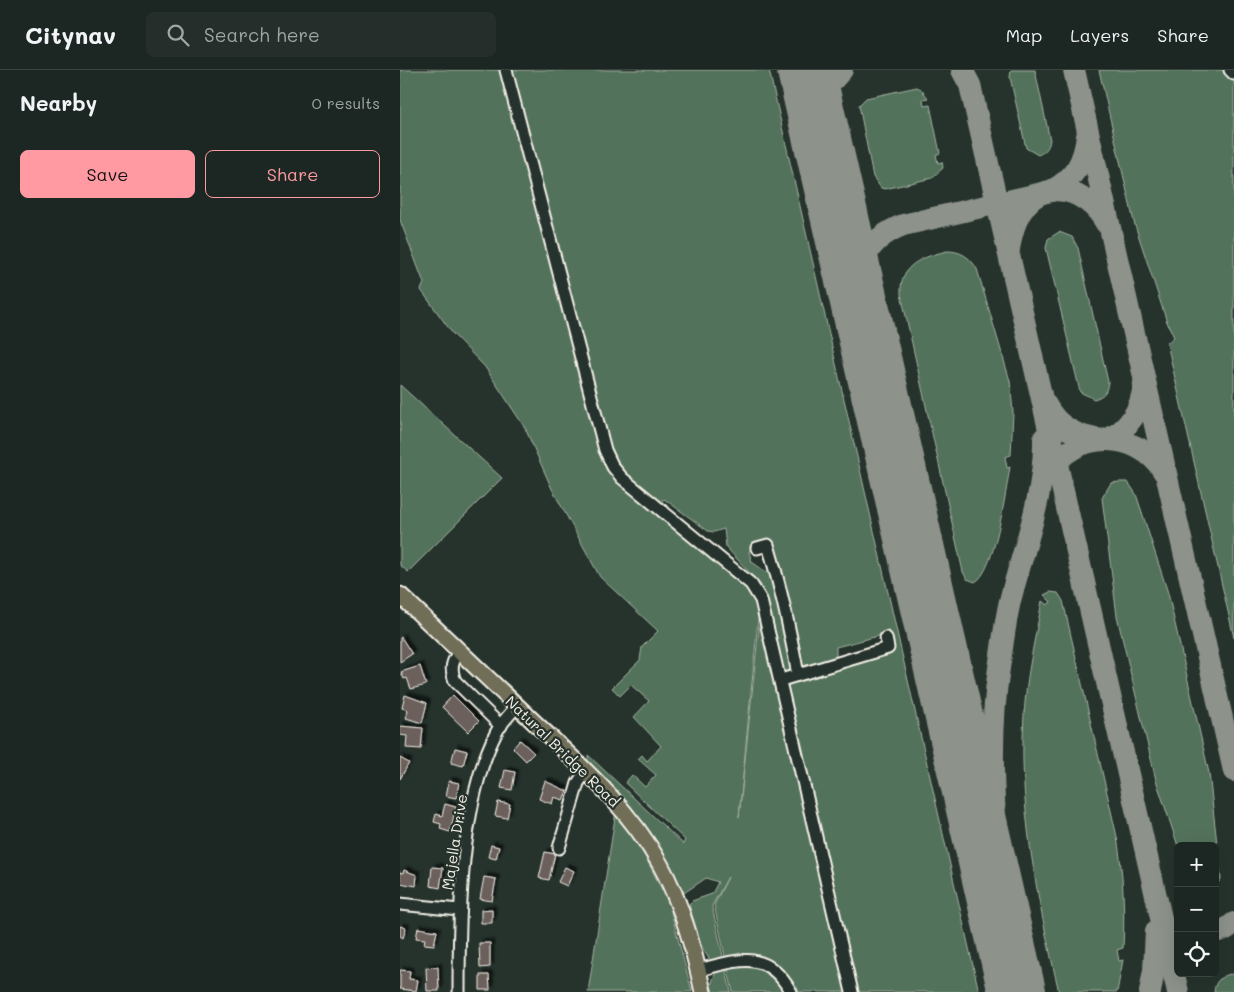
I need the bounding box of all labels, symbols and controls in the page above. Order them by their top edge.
search box [146,12,496,57]
text: Citynav [25,19,116,50]
icon: search [164,21,192,49]
text: Search here [204,22,320,47]
text: Map [1006,23,1042,47]
text: Layers [1070,23,1129,47]
text: Share [1157,23,1209,47]
text: Nearby [20,89,97,116]
text: 0 results [312,92,380,113]
button: Save [20,150,195,198]
button: Share [205,150,380,198]
street label: Natural Bridge Road [501,691,625,811]
street label: Majella Drive [437,793,471,891]
map controls [1174,842,1219,977]
button: + [1174,842,1219,887]
button: − [1174,887,1219,932]
button: locate [1174,932,1219,977]

